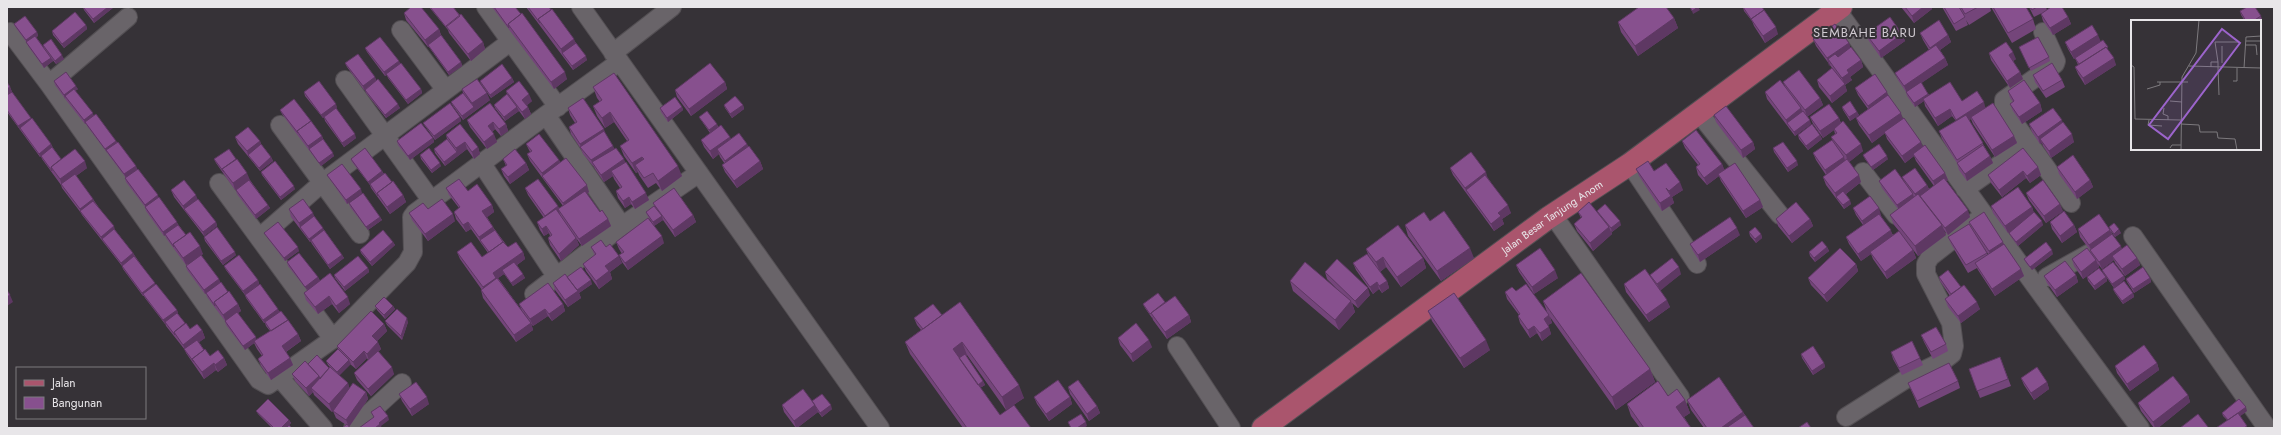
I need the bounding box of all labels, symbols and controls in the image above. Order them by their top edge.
inset map [2131,20,2261,150]
district label: SEMBAHE BARU [1813,23,1917,42]
street label: Jalan Besar Tanjung Anom [1496,176,1606,259]
legend [16,367,146,419]
text: Jalan [50,374,75,392]
text: Bangunan [52,394,102,412]

